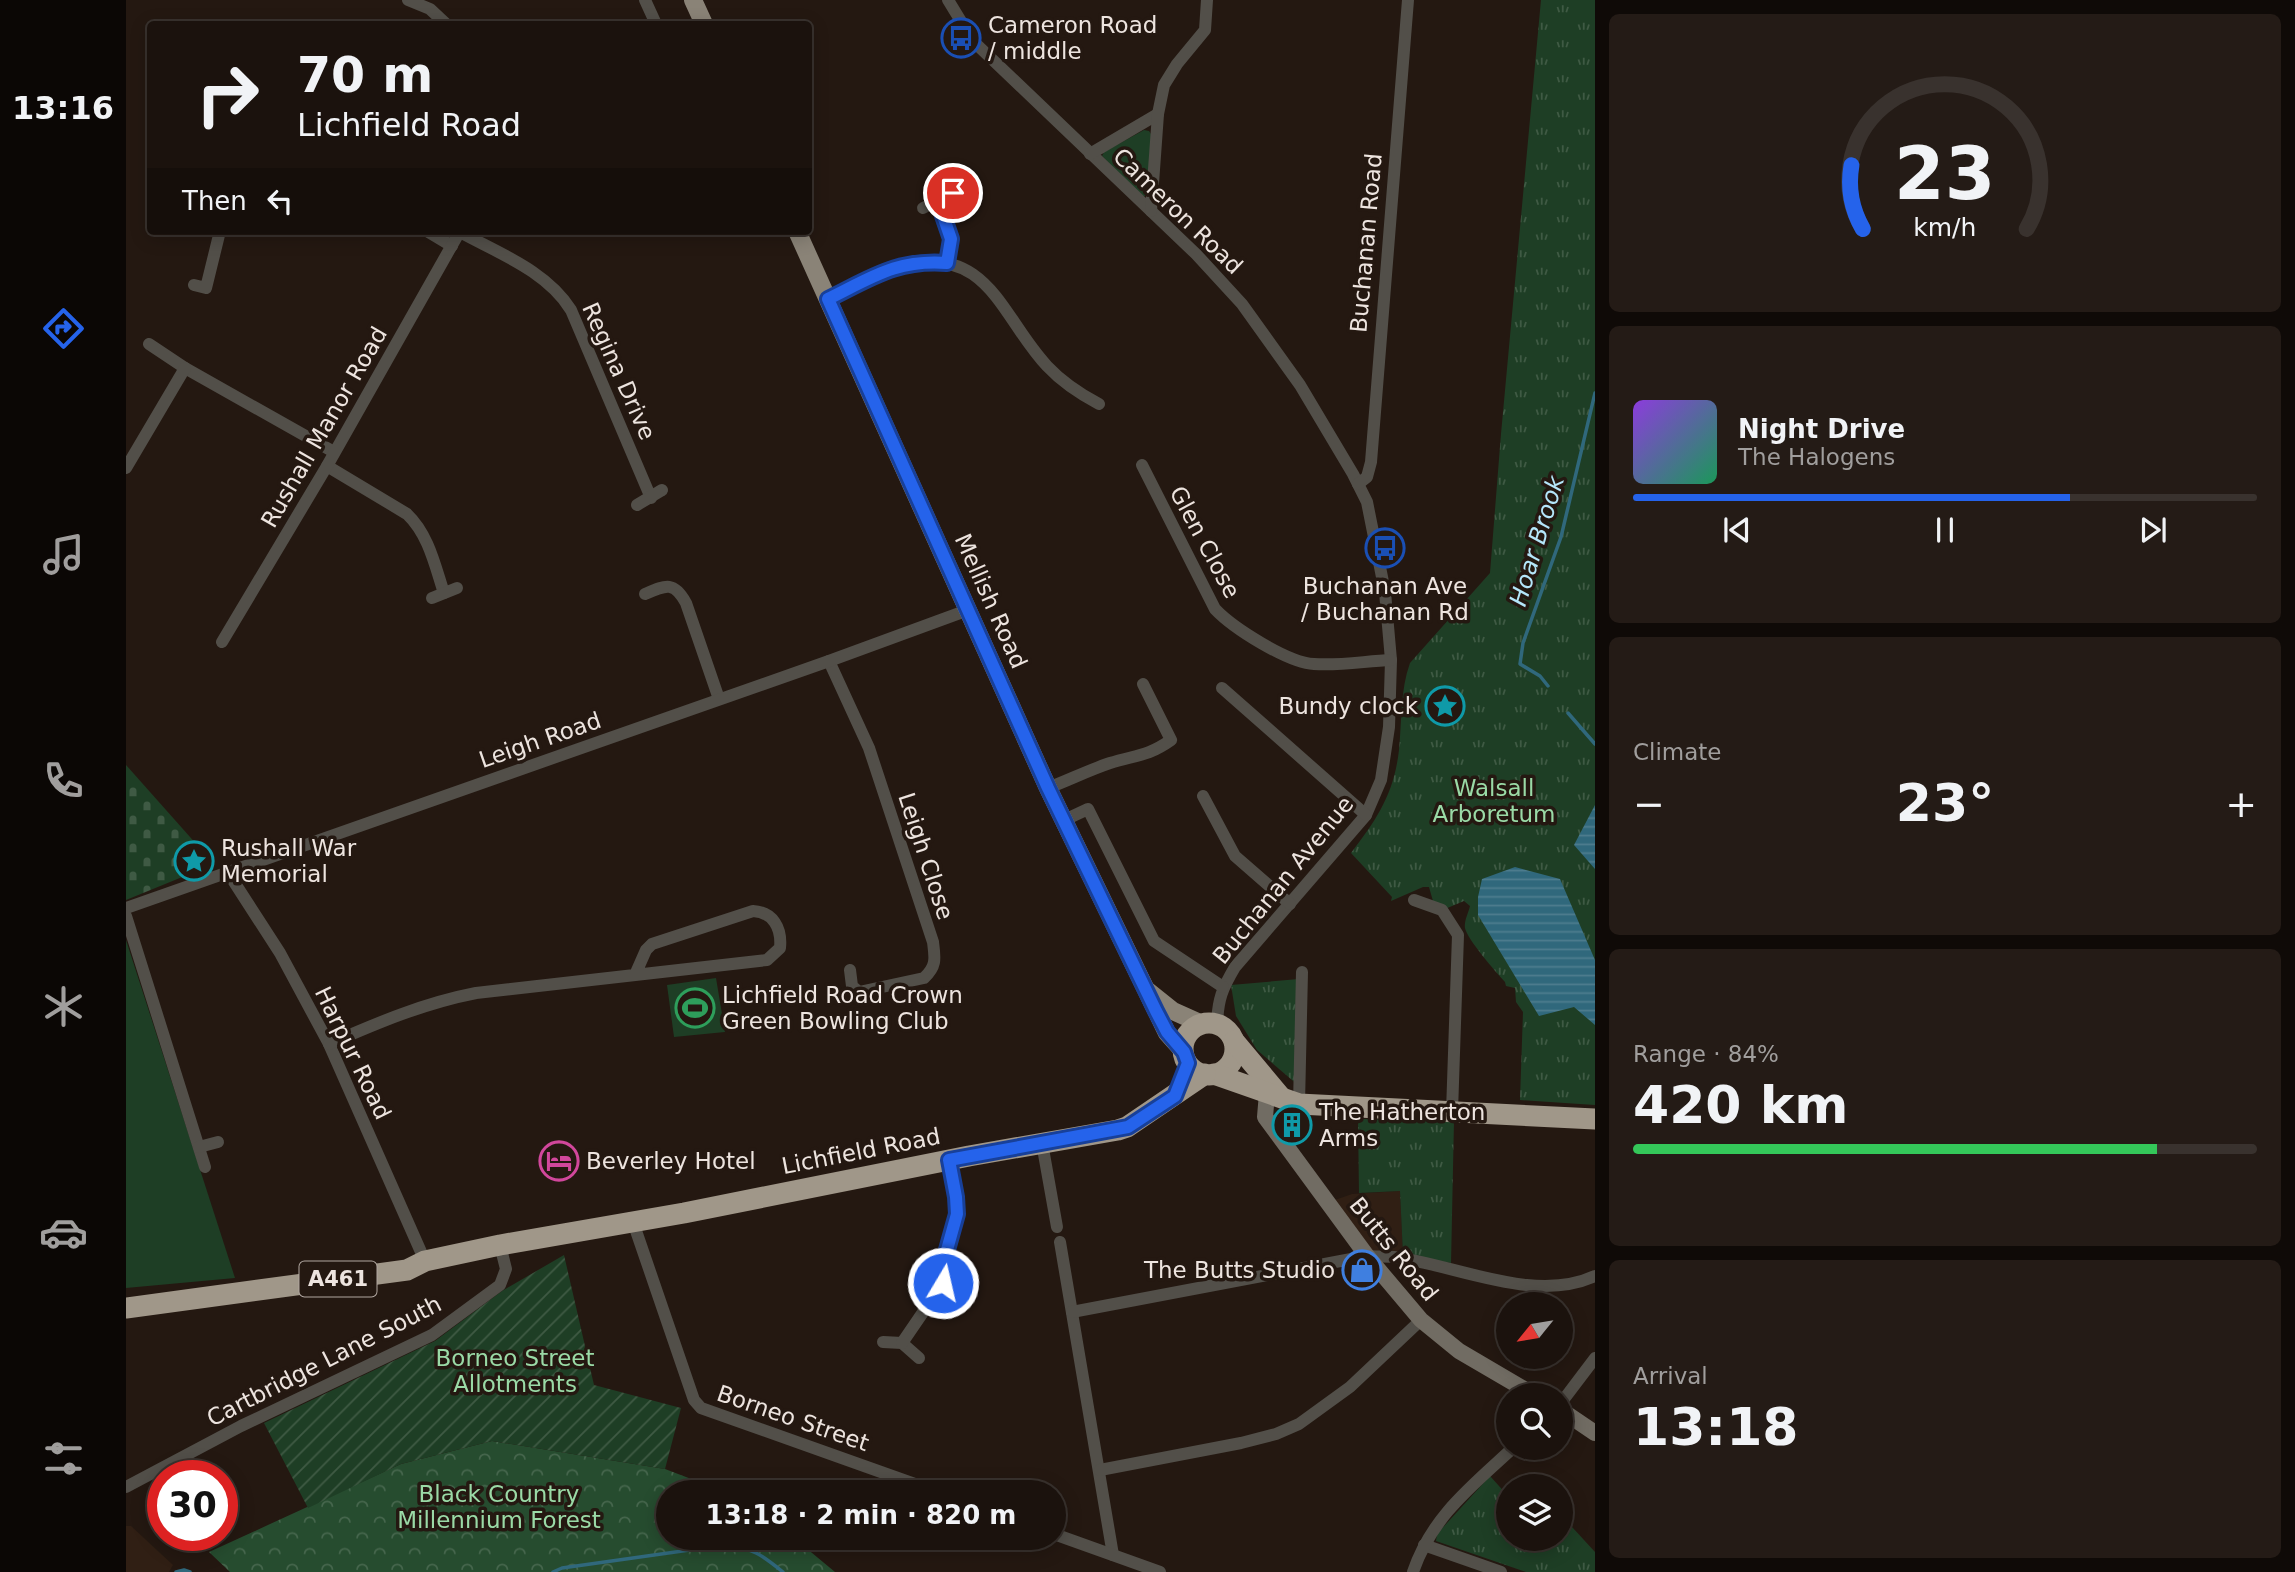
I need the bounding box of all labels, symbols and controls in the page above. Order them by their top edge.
place label: Cameron Road / middle [988,12,1157,64]
bus stop icon: Cameron Road / middle [940,17,982,59]
text: 70 m [297,47,433,104]
icon: right [182,49,273,140]
text: 13:16 [12,89,114,127]
text: Lichfield Road [297,106,521,144]
text: 23 [1894,131,1996,216]
street label: Cameron Road [1108,143,1248,279]
street label: Buchanan Road [1345,152,1387,334]
pin [923,163,983,223]
icon: arrive [934,174,972,212]
icon: left [261,182,299,220]
text: Then [182,186,247,216]
text: km/h [1913,213,1977,242]
street label: Regina Drive [577,298,661,444]
icon: directions [39,304,88,353]
street label: Rushall Manor Road [256,322,392,532]
text: Night Drive [1738,414,1905,444]
text: The Halogens [1738,444,1895,470]
water label: Hoar Brook [1504,472,1570,609]
street label: Glen Close [1165,482,1245,602]
icon: previous [1718,511,1756,549]
icon: pause [1926,511,1964,549]
icon: next [2134,511,2172,549]
bus stop icon: Buchanan Ave / Buchanan Rd [1364,527,1406,569]
icon: music [39,530,88,579]
street label: Mellish Road [950,530,1032,672]
place label: Buchanan Ave / Buchanan Rd [1301,573,1469,625]
place icon: Bundy clock [1424,685,1466,727]
place label: Bundy clock [1278,693,1419,719]
street label: Leigh Road [476,707,604,773]
text: Climate [1633,739,1722,765]
icon: phone [39,756,88,805]
text: 23° [1896,773,1994,833]
park label: Walsall Arboretum [1433,775,1555,827]
text: − [1633,782,1665,826]
text: + [2225,782,2257,826]
street label: Leigh Close [893,789,959,923]
street label: Buchanan Avenue [1208,791,1358,969]
place label: Rushall War Memorial [221,835,357,887]
place icon: Rushall War Memorial [173,840,215,882]
icon: climate [39,982,88,1031]
street label: Harpur Road [310,982,396,1124]
place label: Lichfield Road Crown Green Bowling Club [722,982,963,1034]
sports icon: Lichfield Road Crown Green Bowling Club [674,987,716,1029]
text: Range · 84% [1633,1041,1779,1067]
text: 420 km [1633,1075,1848,1135]
place label: The Hatherton Arms [1318,1099,1485,1151]
building icon: The Hatherton Arms [1271,1104,1313,1146]
street label: Lichfield Road [779,1123,943,1179]
hotel icon: Beverley Hotel [538,1140,580,1182]
place label: Beverley Hotel [586,1148,756,1174]
street label: Butts Road [1344,1192,1444,1306]
icon: car [39,1208,88,1257]
position arrow [906,1246,980,1320]
shop icon: The Butts Studio [1341,1249,1383,1291]
place label: The Butts Studio [1143,1257,1335,1283]
road number: A461 [300,1262,376,1296]
street label: Cartbridge Lane South [202,1291,446,1431]
north arrow [1496,1292,1573,1368]
map controls [1496,1292,1573,1551]
park label: Borneo Street Allotments [436,1345,594,1397]
text: Arrival [1633,1363,1708,1389]
street label: Borneo Street [714,1380,872,1456]
button: search [1496,1383,1573,1460]
text: 13:18 [1633,1397,1799,1457]
icon: filters [39,1434,88,1483]
speed limit sign: 30 [147,1460,238,1551]
button: layers [1496,1474,1573,1551]
park label: Black Country Millennium Forest [397,1481,601,1533]
text: 13:18 · 2 min · 820 m [706,1500,1016,1530]

